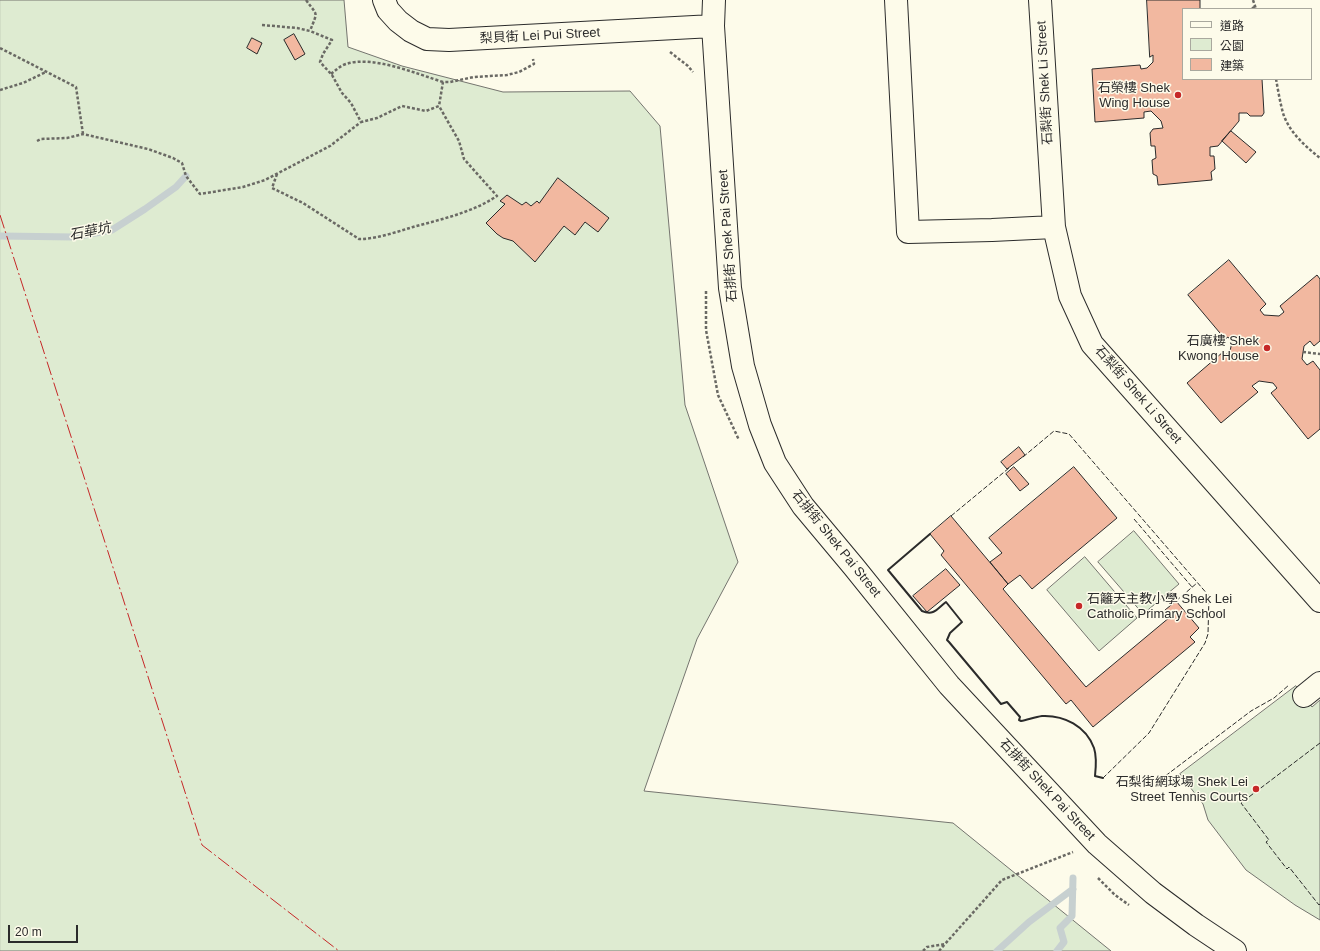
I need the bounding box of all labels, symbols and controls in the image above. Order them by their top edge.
legend [1182,8,1312,80]
text: 道路 [1220,19,1244,33]
street label: 石梨街 Shek Li Street [1034,21,1056,145]
street label: 梨貝街 Lei Pui Street [479,25,601,47]
text: 公園 [1220,39,1244,53]
text: 建築 [1220,59,1244,73]
place label: 石榮樓 Shek Wing House [1098,80,1170,111]
marker: 石榮樓 Shek Wing House [1173,90,1183,100]
street label: 石排街 Shek Pai Street [716,169,740,303]
water label: 石華坑 [68,220,112,244]
place label: 石廣樓 Shek Kwong House [1178,333,1259,364]
street label: 石梨街 Shek Li Street [1091,343,1185,447]
marker: 石廣樓 Shek Kwong House [1262,343,1272,353]
street label: 石排街 Shek Pai Street [788,487,884,601]
place label: 石籬天主教小學 Shek Lei Catholic Primary School [1087,591,1232,622]
marker: 石籬天主教小學 Shek Lei Catholic Primary School [1074,601,1084,611]
street label: 石排街 Shek Pai Street [996,736,1098,844]
place label: 石梨街網球場 Shek Lei Street Tennis Courts [1116,774,1248,805]
marker: 石梨街網球場 Shek Lei Street Tennis Courts [1251,784,1261,794]
scale bar [10,917,80,943]
text: 20 m [15,925,42,939]

